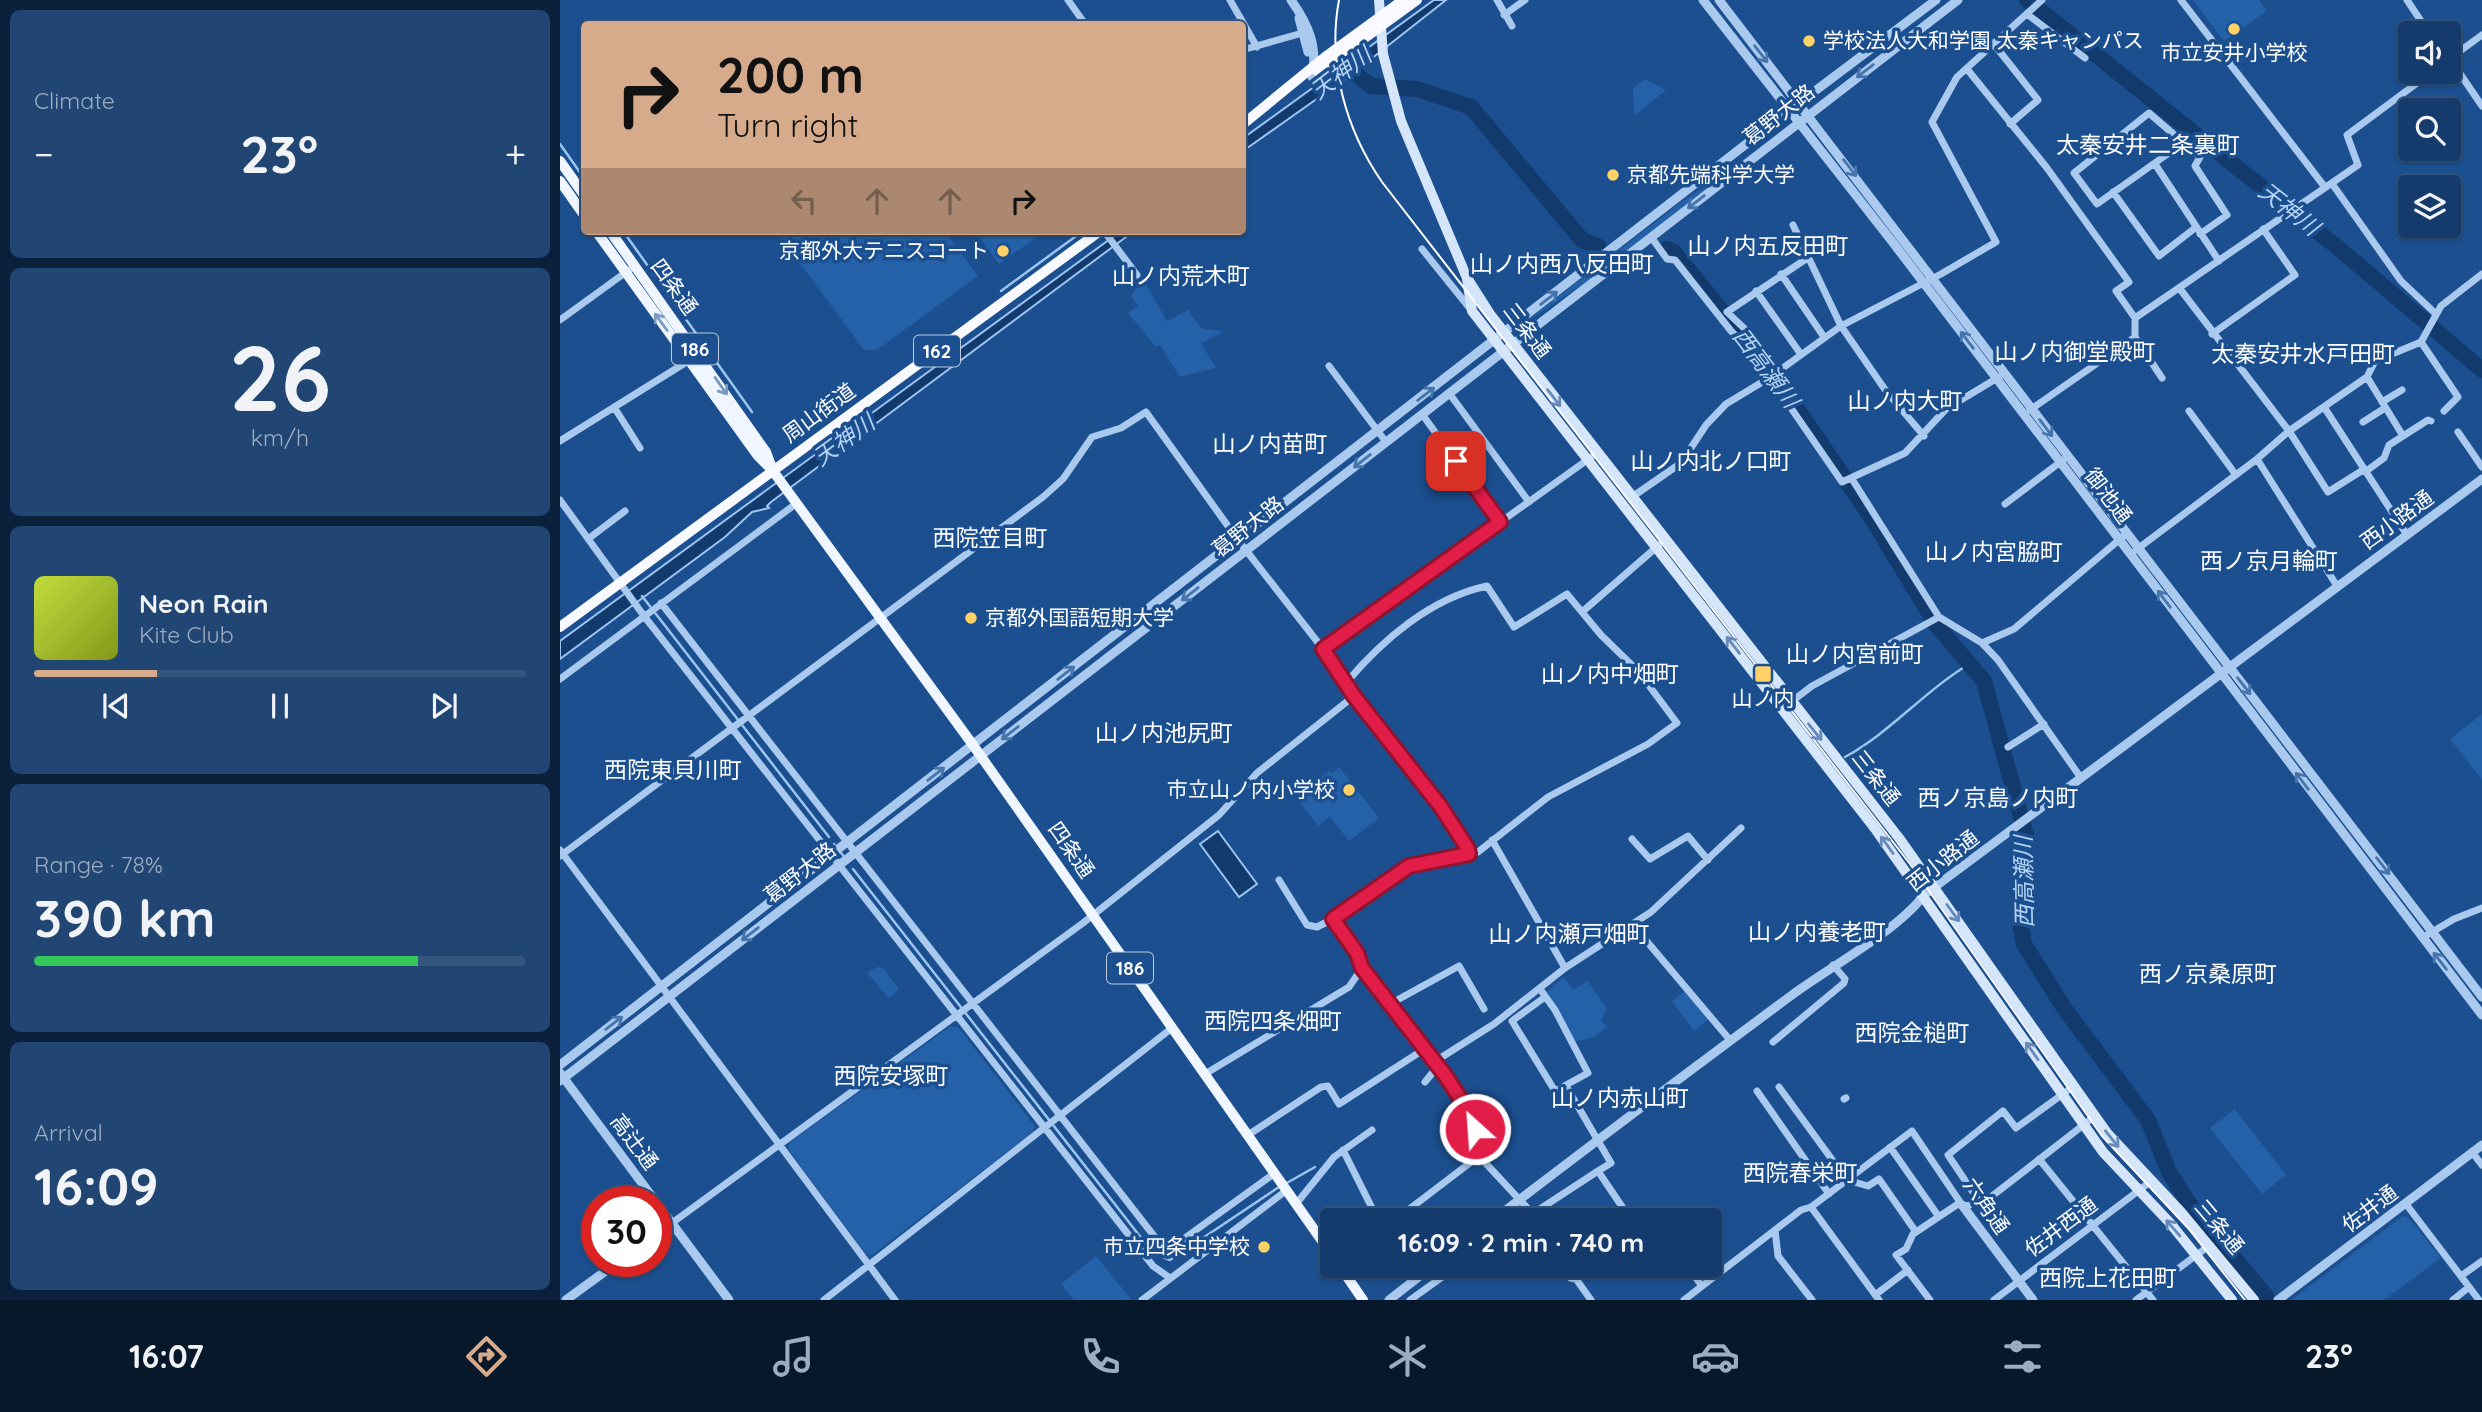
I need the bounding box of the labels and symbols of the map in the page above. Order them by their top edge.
marker: 市立安井小学校 [2226,21,2242,37]
place label: 学校法人大和学園 太秦キャンパス [1823,27,2144,53]
marker: 学校法人大和学園 太秦キャンパス [1801,33,1817,49]
water label: 天神川 [1304,38,1379,105]
place label: 市立安井小学校 [2161,39,2308,65]
one-way arrow [1753,44,1768,62]
one-way arrow [1856,64,1874,79]
street label: 葛野大路 [1737,78,1819,150]
district label: 太秦安井二条裏町 [2056,130,2240,159]
one-way arrow [1842,159,1857,177]
place label: 京都先端科学大学 [1627,161,1795,187]
marker: 京都先端科学大学 [1605,167,1621,183]
water label: 天神川 [2253,176,2328,243]
one-way arrow [1688,194,1706,209]
district label: 山ノ内五反田町 [1688,231,1849,260]
place label: 京都外大テニスコート [779,237,989,263]
marker: 京都外大テニスコート [995,243,1011,259]
district label: 山ノ内西八反田町 [1470,249,1654,278]
street label: 四条通 [646,253,704,320]
district label: 山ノ内荒木町 [1112,261,1250,290]
one-way arrow [1539,291,1557,306]
street label: 三条通 [1498,297,1557,363]
one-way arrow [654,313,669,332]
water label: 西高瀬川 [1727,322,1807,416]
one-way arrow [1960,331,1975,350]
road number: 186 [672,334,718,364]
road number: 162 [914,336,960,366]
district label: 山ノ内御堂殿町 [1995,337,2156,366]
district label: 太秦安井水戸田町 [2211,339,2395,368]
one-way arrow [714,376,728,395]
street label: 周山街道 [777,377,860,447]
one-way arrow [1416,386,1434,401]
district label: 山ノ内大町 [1848,386,1963,415]
one-way arrow [1547,388,1562,407]
water label: 天神川 [807,406,883,472]
one-way arrow [2039,418,2054,436]
district label: 山ノ内苗町 [1213,429,1328,458]
pin [1426,431,1486,491]
district label: 山ノ内北ノ口町 [1631,446,1792,475]
one-way arrow [1353,453,1372,468]
street label: 御池通 [2079,462,2138,528]
street label: 西小路通 [2355,484,2438,554]
street label: 葛野大路 [1206,490,1288,562]
district label: 西院笠目町 [933,523,1048,552]
district label: 山ノ内宮脇町 [1925,537,2063,566]
district label: 西ノ京月輪町 [2200,546,2338,575]
one-way arrow [1182,586,1200,601]
one-way arrow [2157,591,2172,609]
place label: 京都外国語短期大学 [985,604,1174,630]
marker: 京都外国語短期大学 [963,610,979,626]
one-way arrow [1726,636,1741,655]
district label: 山ノ内宮前町 [1786,639,1924,668]
district label: 山ノ内中畑町 [1541,659,1679,688]
marker: 山ノ内 [1753,664,1773,684]
one-way arrow [1056,666,1074,681]
one-way arrow [2237,676,2252,695]
place label: 山ノ内 [1732,685,1795,711]
district label: 山ノ内池尻町 [1095,718,1233,747]
one-way arrow [1807,722,1823,740]
one-way arrow [1002,725,1020,740]
street label: 三条通 [1847,745,1906,810]
district label: 西院東貝川町 [604,755,742,784]
one-way arrow [926,766,945,781]
one-way arrow [2294,772,2309,791]
place label: 市立山ノ内小学校 [1167,776,1335,802]
marker: 市立山ノ内小学校 [1341,782,1357,798]
district label: 西ノ京島ノ内町 [1918,783,2079,812]
street label: 四条通 [1043,816,1101,883]
street label: 西小路通 [1901,824,1983,896]
water label: 西高瀬川 [2008,833,2039,928]
street label: 葛野大路 [758,836,840,908]
one-way arrow [1879,836,1894,855]
one-way arrow [2376,857,2391,875]
one-way arrow [1946,903,1960,922]
district label: 山ノ内養老町 [1748,917,1886,946]
district label: 山ノ内瀬戸畑町 [1489,919,1650,948]
one-way arrow [742,926,760,941]
road number: 186 [1107,952,1153,984]
one-way arrow [2432,953,2447,971]
district label: 西ノ京桑原町 [2139,959,2277,988]
district label: 西院四条畑町 [1204,1006,1342,1035]
one-way arrow [604,1015,623,1030]
district label: 西院金槌町 [1855,1018,1970,1047]
one-way arrow [2025,1042,2039,1061]
district label: 西院安塚町 [834,1061,949,1090]
district label: 山ノ内赤山町 [1551,1083,1689,1112]
position arrow [1438,1092,1512,1166]
street label: 高辻通 [605,1108,664,1174]
one-way arrow [2104,1129,2120,1147]
district label: 西院春栄町 [1743,1158,1858,1187]
street label: 六角通 [1958,1172,2016,1239]
street label: 佐井通 [2336,1179,2402,1238]
speed limit sign: 30 [581,1186,672,1277]
street label: 佐井西通 [2019,1191,2102,1262]
street label: 三条通 [2190,1194,2250,1259]
one-way arrow [2165,1219,2181,1237]
place label: 市立四条中学校 [1103,1233,1250,1259]
marker: 市立四条中学校 [1256,1239,1272,1255]
district label: 西院上花田町 [2039,1263,2177,1292]

